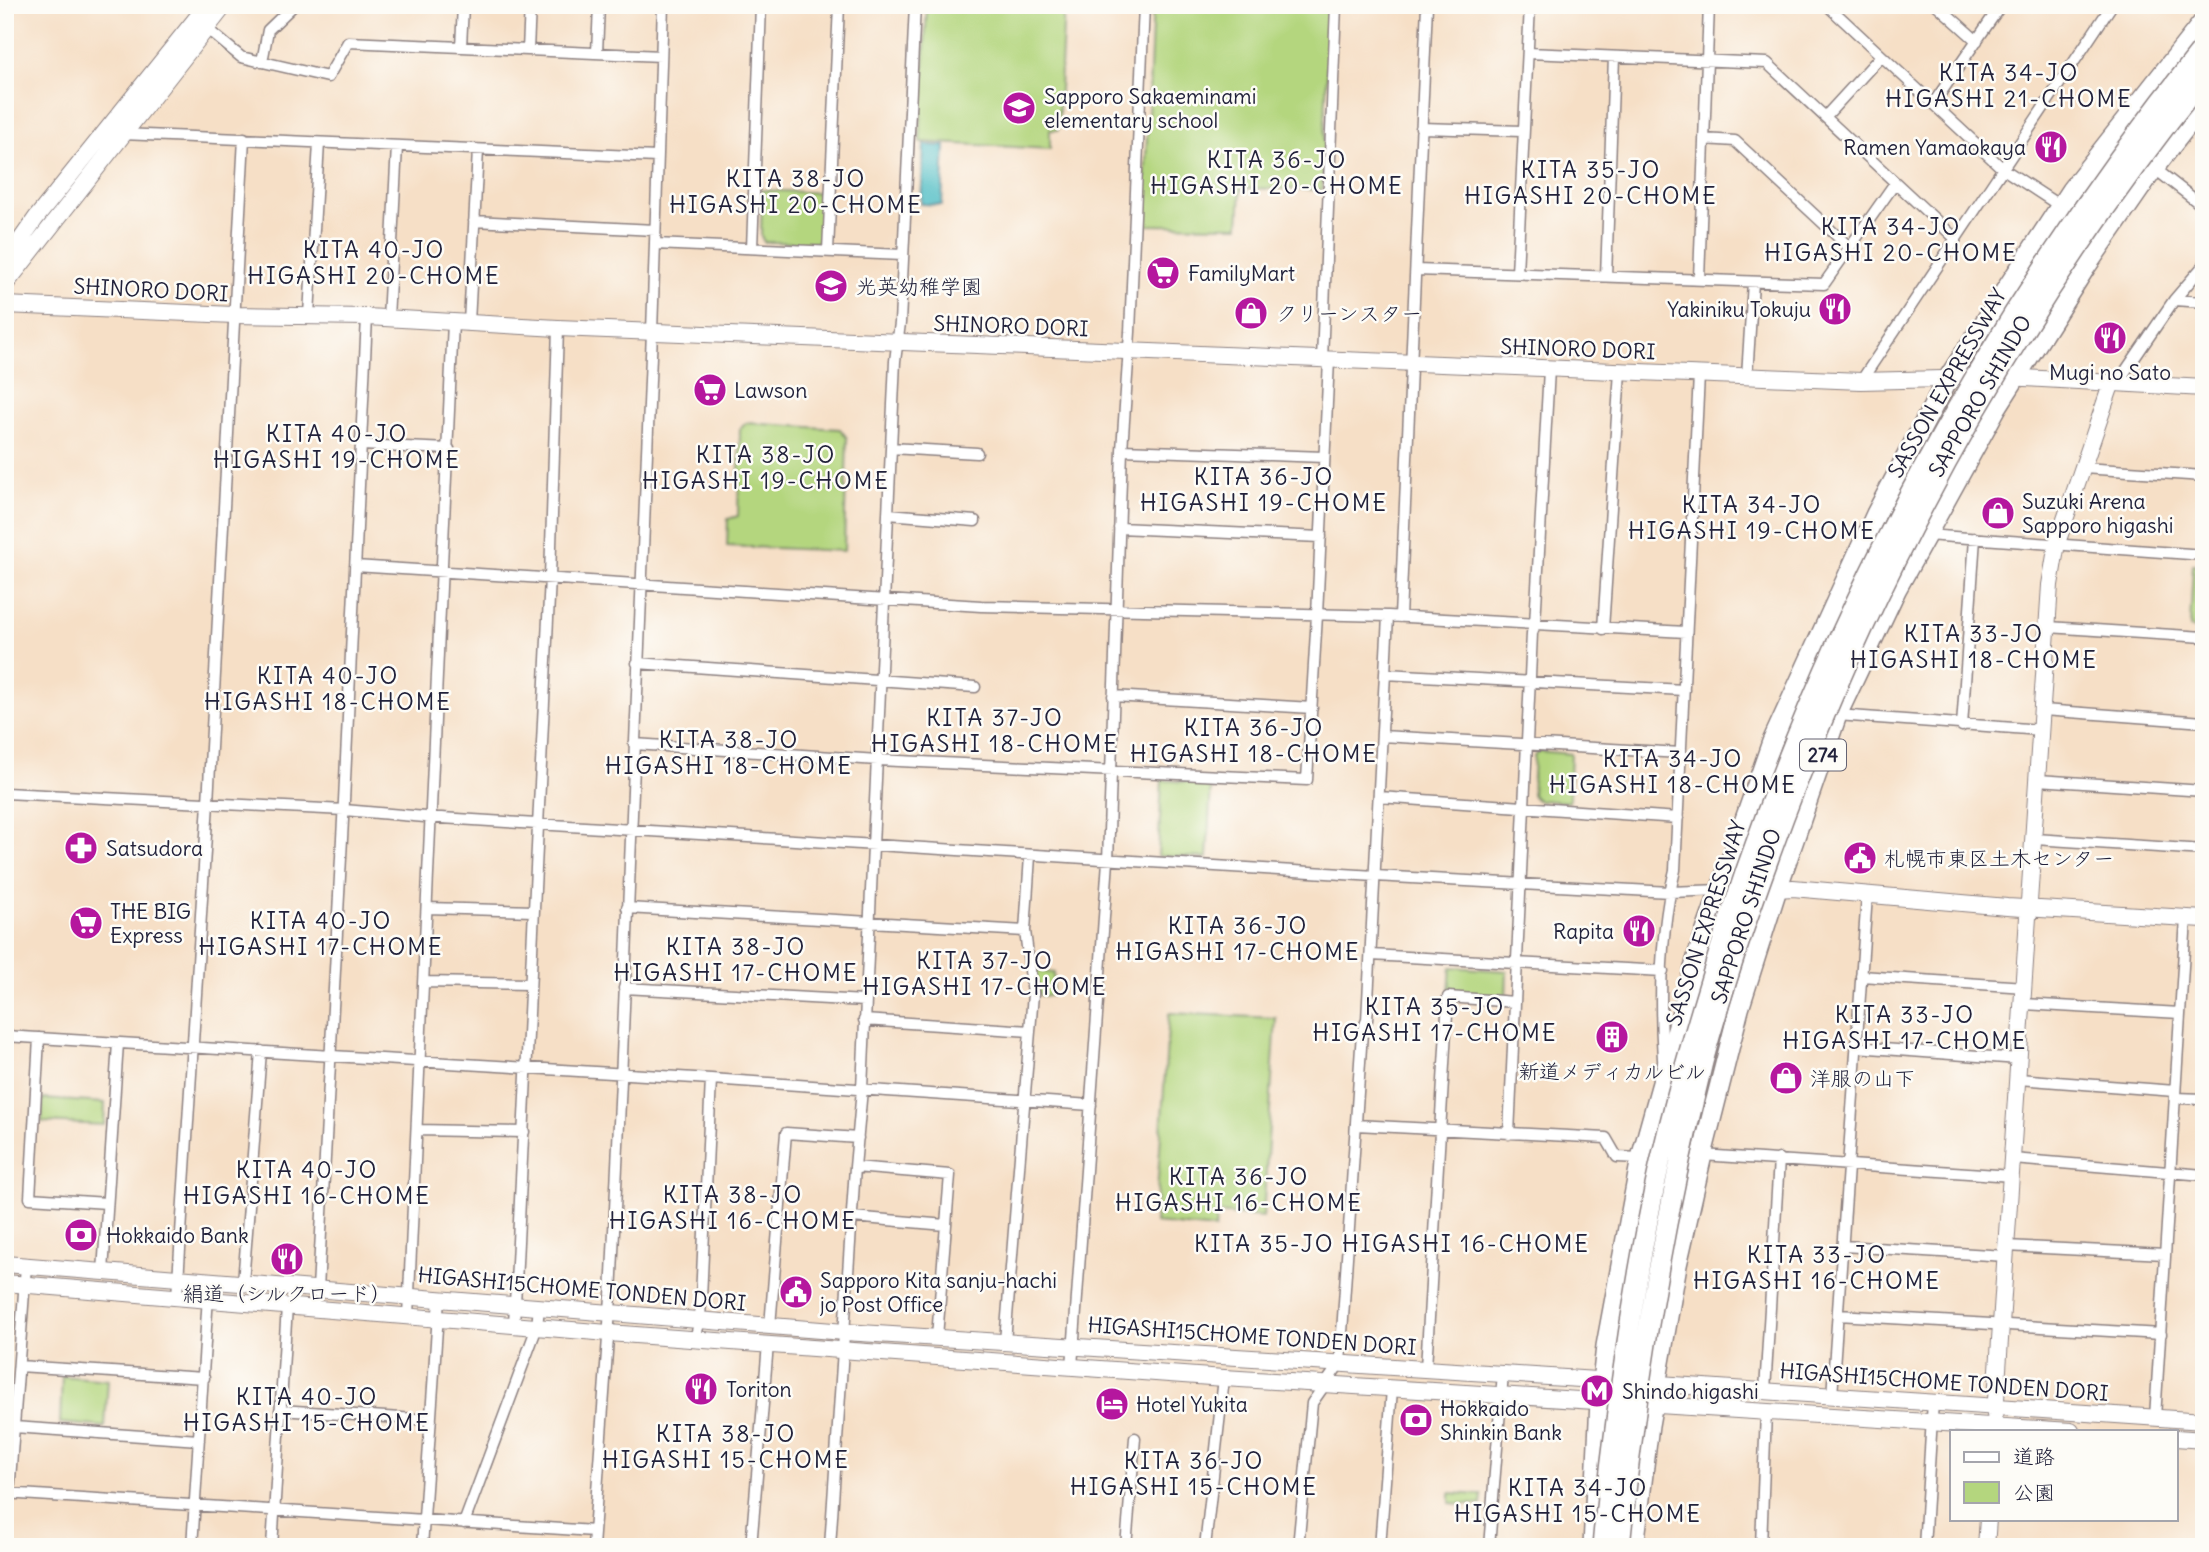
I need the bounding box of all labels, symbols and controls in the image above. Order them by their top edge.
district label: KITA 34-JO HIGASHI 21-CHOME [1885,58,2133,113]
place label: Sapporo Sakaeminami elementary school [1044,83,1256,134]
school or university icon: Sapporo Sakaeminami elementary school [1000,89,1038,127]
restaurant icon: Ramen Yamaokaya [2032,128,2070,166]
place label: Ramen Yamaokaya [1843,134,2026,161]
district label: KITA 36-JO HIGASHI 20-CHOME [1150,145,1404,200]
district label: KITA 35-JO HIGASHI 20-CHOME [1464,155,1718,210]
district label: KITA 38-JO HIGASHI 20-CHOME [669,164,923,219]
district label: KITA 34-JO HIGASHI 20-CHOME [1764,212,2018,267]
district label: KITA 40-JO HIGASHI 20-CHOME [247,235,501,290]
supermarket icon: FamilyMart [1144,254,1182,292]
place label: FamilyMart [1188,260,1295,287]
school or university icon: 光英幼稚学園 [812,267,850,305]
street label: SHINORO DORI [73,272,229,308]
place label: 光英幼稚学園 [856,273,982,300]
street label: SASSON EXPRESSWAY [1882,283,2012,482]
restaurant icon: Yakiniku Tokuju [1816,290,1854,328]
shop icon: クリーンスター [1232,294,1270,332]
place label: Yakiniku Tokuju [1667,296,1811,323]
place label: クリーンスター [1276,300,1422,327]
street label: SHINORO DORI [933,310,1089,342]
street label: SAPPORO SHINDO [1923,310,2037,482]
restaurant icon: Mugi no Sato [2091,319,2129,357]
street label: SHINORO DORI [1500,333,1656,365]
place label: Mugi no Sato [2049,359,2171,386]
supermarket icon: Lawson [691,371,729,409]
place label: Lawson [734,377,807,404]
district label: KITA 40-JO HIGASHI 19-CHOME [213,419,461,474]
district label: KITA 38-JO HIGASHI 19-CHOME [642,440,890,495]
district label: KITA 36-JO HIGASHI 19-CHOME [1140,462,1388,517]
place label: Suzuki Arena Sapporo higashi [2022,488,2174,539]
district label: KITA 34-JO HIGASHI 19-CHOME [1628,490,1876,545]
shop icon: Suzuki Arena Sapporo higashi [1979,494,2017,532]
district label: KITA 33-JO HIGASHI 18-CHOME [1850,619,2098,674]
district label: KITA 40-JO HIGASHI 18-CHOME [204,661,452,716]
district label: KITA 37-JO HIGASHI 18-CHOME [871,703,1119,758]
district label: KITA 36-JO HIGASHI 18-CHOME [1130,713,1378,768]
district label: KITA 38-JO HIGASHI 18-CHOME [605,725,853,780]
road number: 274 [1800,740,1846,770]
district label: KITA 34-JO HIGASHI 18-CHOME [1549,744,1797,799]
street label: SASSON EXPRESSWAY [1660,817,1752,1029]
street label: SAPPORO SHINDO [1705,825,1787,1007]
pharmacy icon: Satsudora [62,829,100,867]
place label: Satsudora [106,835,203,862]
public building icon: 札幌市東区土木センター [1841,839,1879,877]
place label: 札幌市東区土木センター [1884,845,2114,872]
place label: THE BIG Express [110,898,191,949]
supermarket icon: THE BIG Express [67,904,105,942]
district label: KITA 40-JO HIGASHI 17-CHOME [198,906,444,961]
district label: KITA 36-JO HIGASHI 17-CHOME [1115,911,1361,966]
restaurant icon: Rapita [1620,912,1658,950]
place label: Rapita [1553,918,1614,945]
district label: KITA 38-JO HIGASHI 17-CHOME [613,932,859,987]
district label: KITA 37-JO HIGASHI 17-CHOME [862,946,1108,1001]
district label: KITA 35-JO HIGASHI 17-CHOME [1312,992,1558,1047]
district label: KITA 33-JO HIGASHI 17-CHOME [1782,1000,2028,1055]
building icon: 新道メディカルビル [1593,1018,1631,1056]
place label: 新道メディカルビル [1518,1058,1706,1085]
shop icon: 洋服の山下 [1767,1059,1805,1097]
place label: 洋服の山下 [1810,1065,1915,1092]
district label: KITA 40-JO HIGASHI 16-CHOME [183,1155,431,1210]
district label: KITA 36-JO HIGASHI 16-CHOME [1115,1162,1363,1217]
district label: KITA 38-JO HIGASHI 16-CHOME [609,1180,857,1235]
bank icon: Hokkaido Bank [62,1216,100,1254]
place label: Hokkaido Bank [106,1222,249,1249]
district label: KITA 35-JO HIGASHI 16-CHOME [1194,1229,1590,1258]
restaurant icon: 絹道（シルクロード） [268,1240,306,1278]
district label: KITA 33-JO HIGASHI 16-CHOME [1693,1240,1941,1295]
street label: HIGASHI15CHOME TONDEN DORI [417,1261,747,1317]
place label: Sapporo Kita sanju-hachi jo Post Office [819,1267,1057,1318]
public building icon: Sapporo Kita sanju-hachi jo Post Office [777,1273,815,1311]
place label: 絹道（シルクロード） [183,1280,391,1307]
street label: HIGASHI15CHOME TONDEN DORI [1087,1311,1417,1361]
street label: HIGASHI15CHOME TONDEN DORI [1779,1357,2109,1407]
restaurant icon: Toriton [682,1370,720,1408]
metro station icon: Shindo higashi [1578,1372,1616,1410]
place label: Toriton [726,1376,792,1403]
place label: Shindo higashi [1622,1378,1759,1405]
district label: KITA 40-JO HIGASHI 15-CHOME [183,1382,431,1437]
hotel icon: Hotel Yukita [1093,1385,1131,1423]
place label: Hotel Yukita [1136,1391,1248,1418]
place label: Hokkaido Shinkin Bank [1440,1395,1562,1446]
bank icon: Hokkaido Shinkin Bank [1397,1401,1435,1439]
district label: KITA 38-JO HIGASHI 15-CHOME [602,1419,850,1474]
legend [1950,1430,2178,1520]
text: 道路 [2013,1443,2055,1470]
district label: KITA 36-JO HIGASHI 15-CHOME [1070,1446,1318,1501]
district label: KITA 34-JO HIGASHI 15-CHOME [1454,1473,1702,1528]
text: 公園 [2013,1479,2055,1506]

